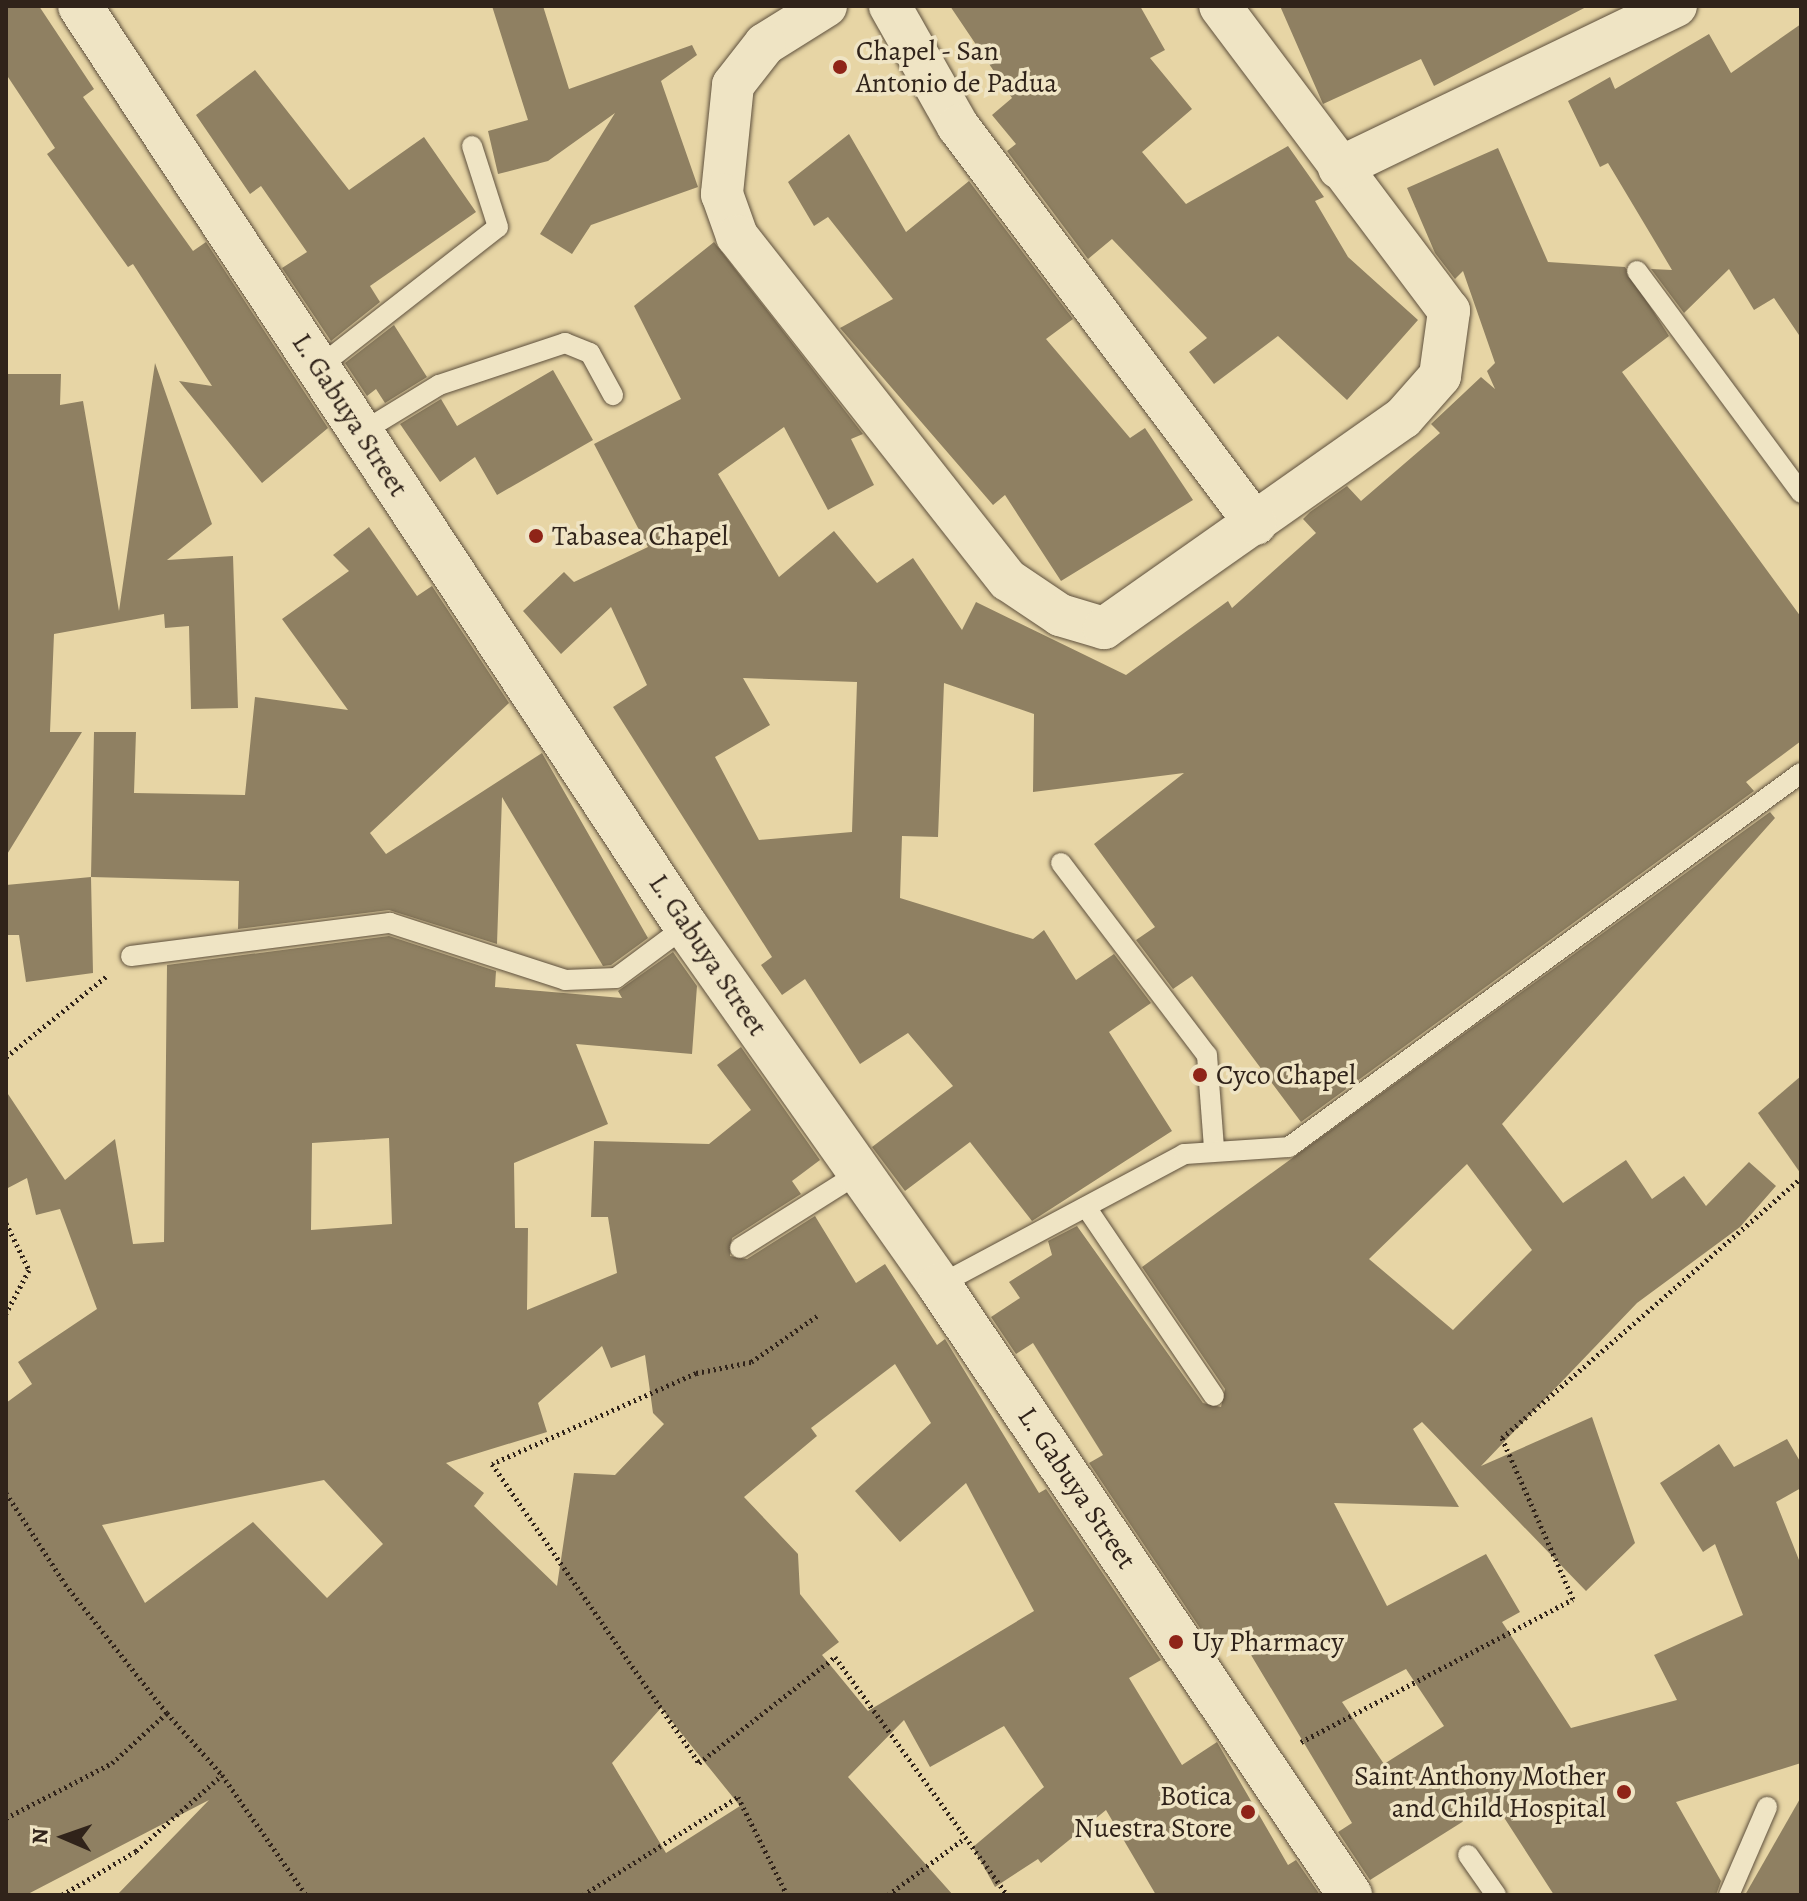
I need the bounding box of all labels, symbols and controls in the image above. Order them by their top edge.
place label: Chapel - San Antonio de Padua [856,34,1057,100]
marker: Chapel - San Antonio de Padua [831,58,849,76]
street label: L. Gabuya Street [285,327,415,503]
place label: Tabasea Chapel [552,519,728,553]
marker: Tabasea Chapel [527,527,545,545]
street label: L. Gabuya Street [641,867,775,1043]
place label: Cyco Chapel [1216,1058,1356,1092]
marker: Cyco Chapel [1191,1066,1209,1084]
street label: L. Gabuya Street [1010,1400,1144,1576]
place label: Uy Pharmacy [1192,1625,1344,1659]
marker: Uy Pharmacy [1167,1633,1185,1651]
place label: Saint Anthony Mother and Child Hospital [1354,1759,1606,1825]
place label: Botica Nuestra Store [1074,1779,1232,1845]
marker: Saint Anthony Mother and Child Hospital [1613,1781,1635,1803]
north arrow [24,1797,104,1877]
marker: Botica Nuestra Store [1239,1803,1257,1821]
text: N [25,1828,55,1845]

